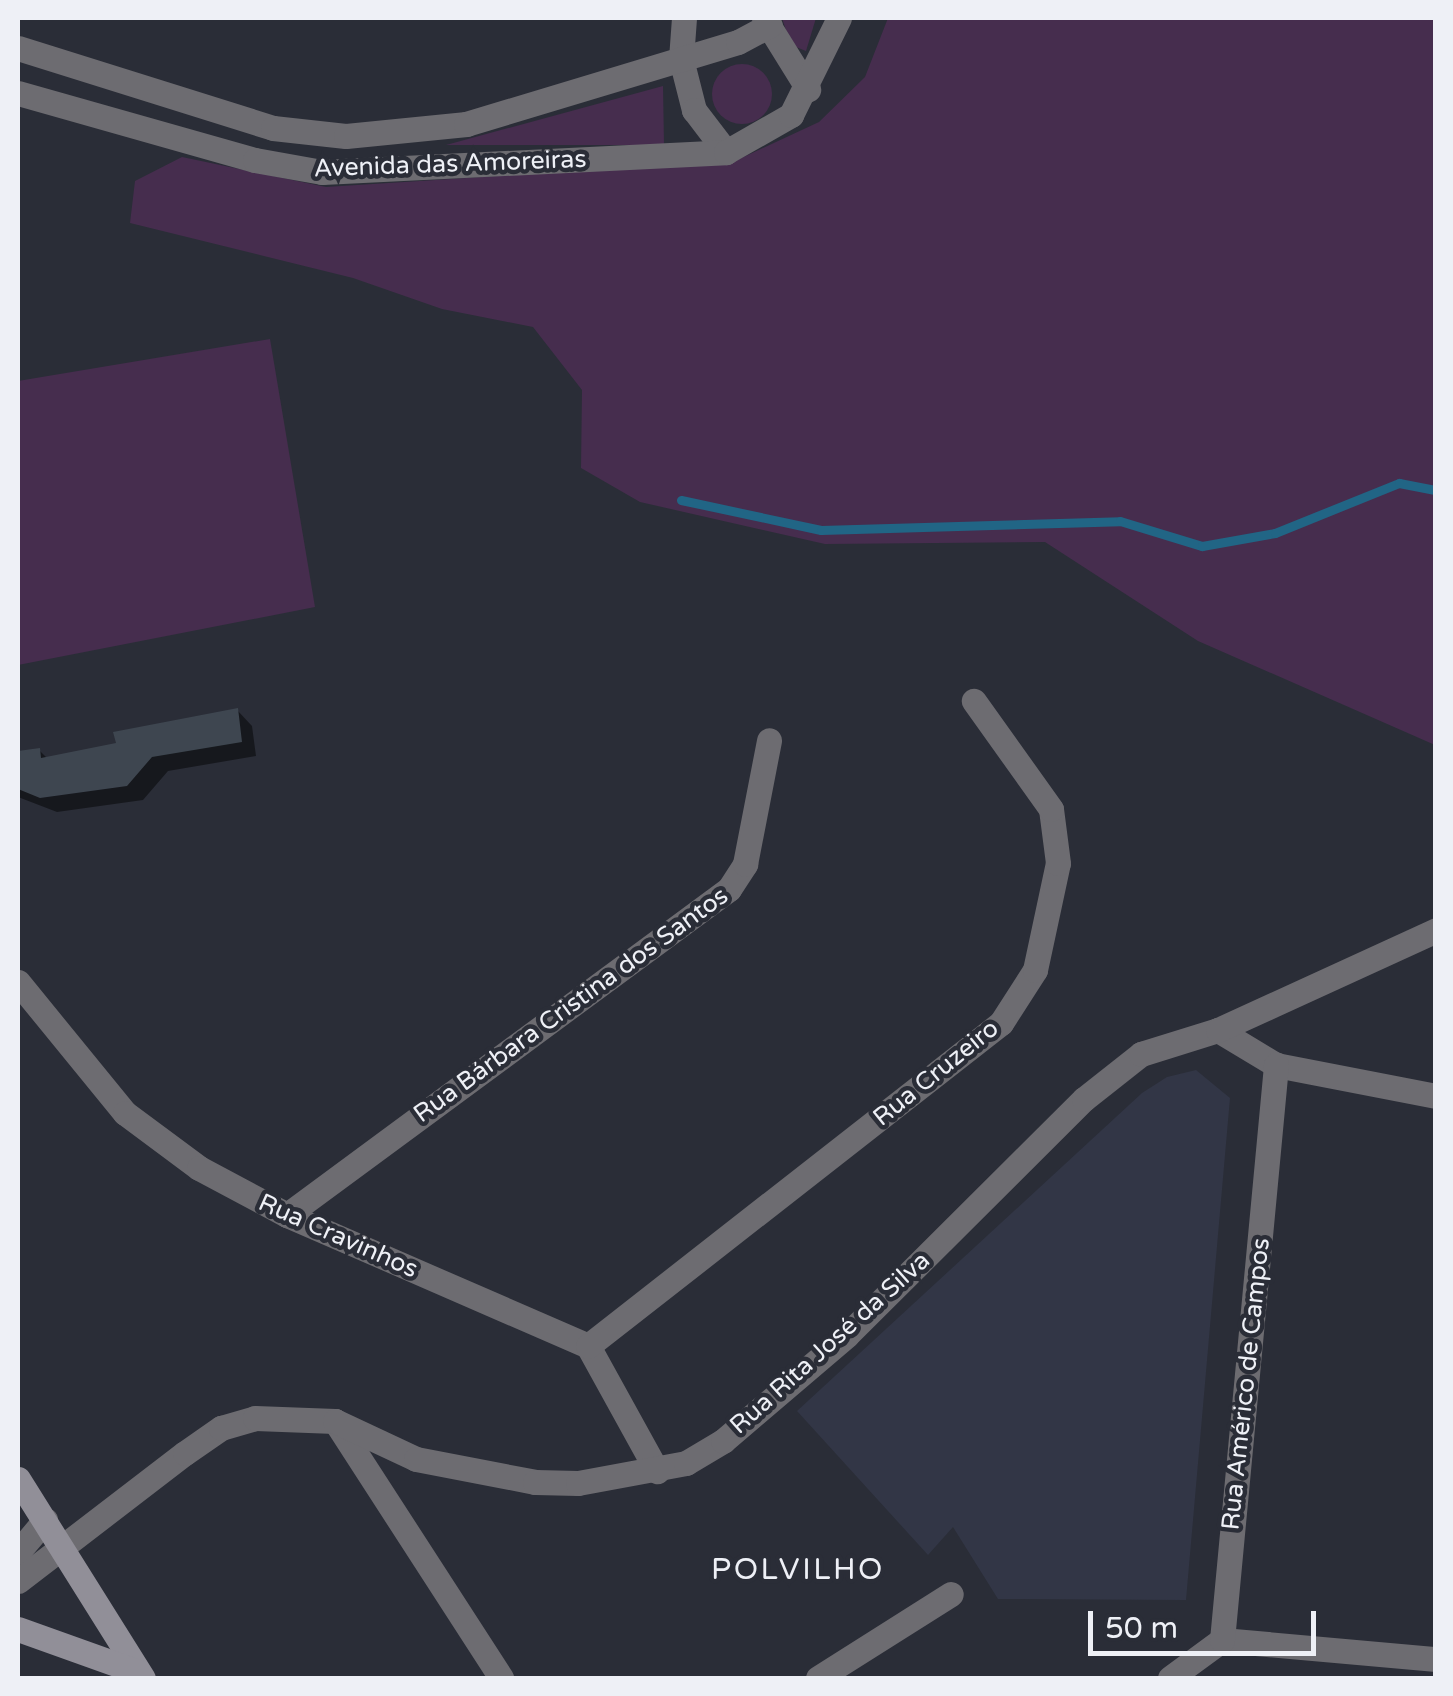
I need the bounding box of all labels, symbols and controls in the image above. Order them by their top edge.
street label: Avenida das Amoreiras [313,144,587,184]
street label: Rua Bárbara Cristina dos Santos [408,881,734,1129]
street label: Rua Cruzeiro [867,1013,1005,1133]
street label: Rua Cravinhos [254,1187,422,1285]
street label: Rua Américo de Campos [1216,1236,1276,1532]
street label: Rua Rita José da Silva [724,1245,936,1441]
district label: POLVILHO [711,1552,885,1588]
scale bar [1093,1591,1320,1653]
text: 50 m [1105,1610,1178,1647]

